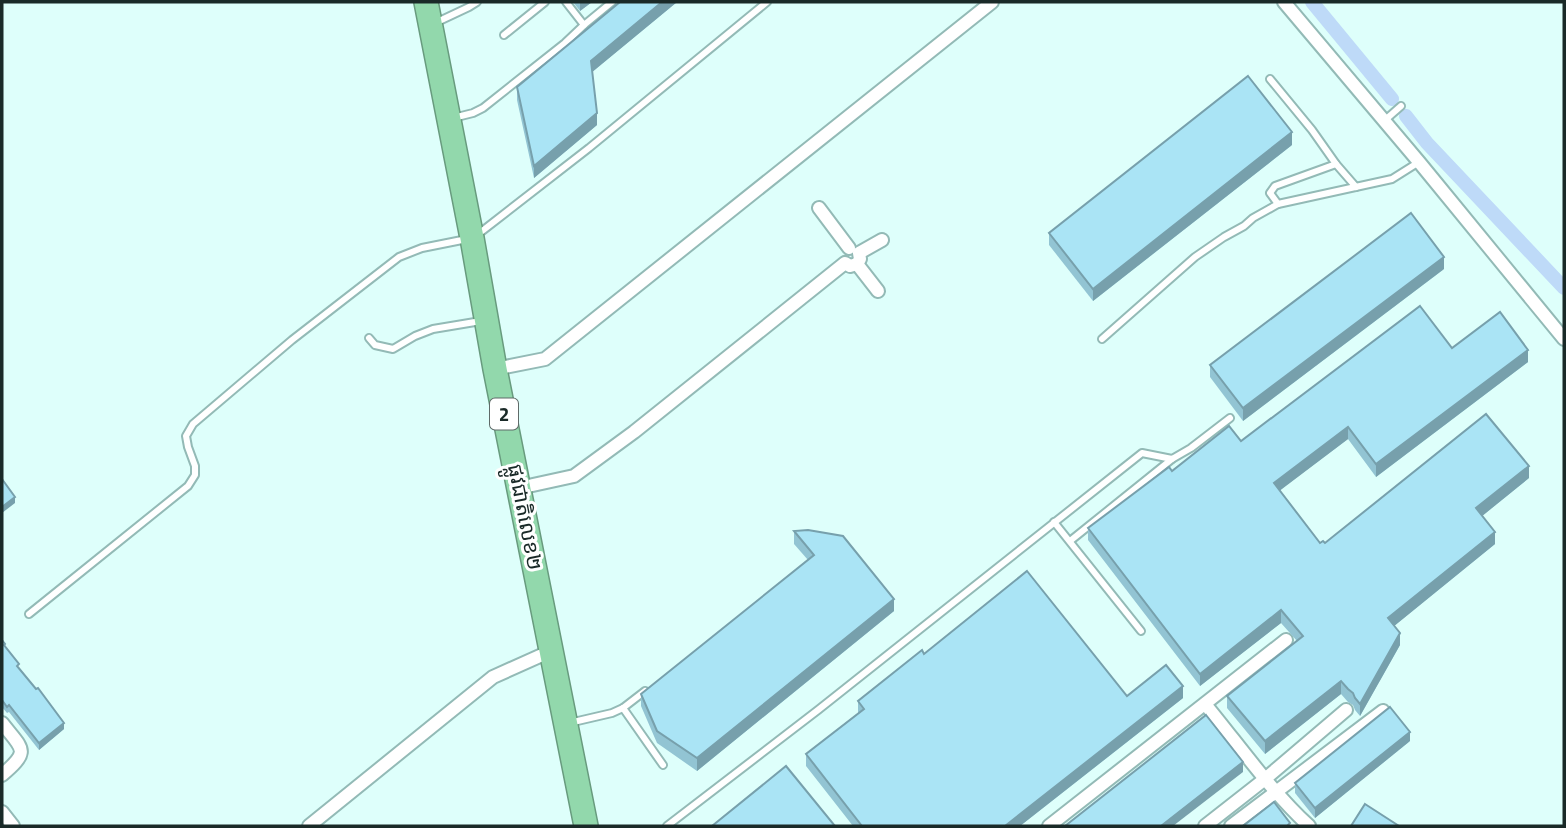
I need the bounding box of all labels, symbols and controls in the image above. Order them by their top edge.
road number: 2 [490,398,518,430]
street label: ផ្លូវជាតិលេខ២ [496,461,552,573]

